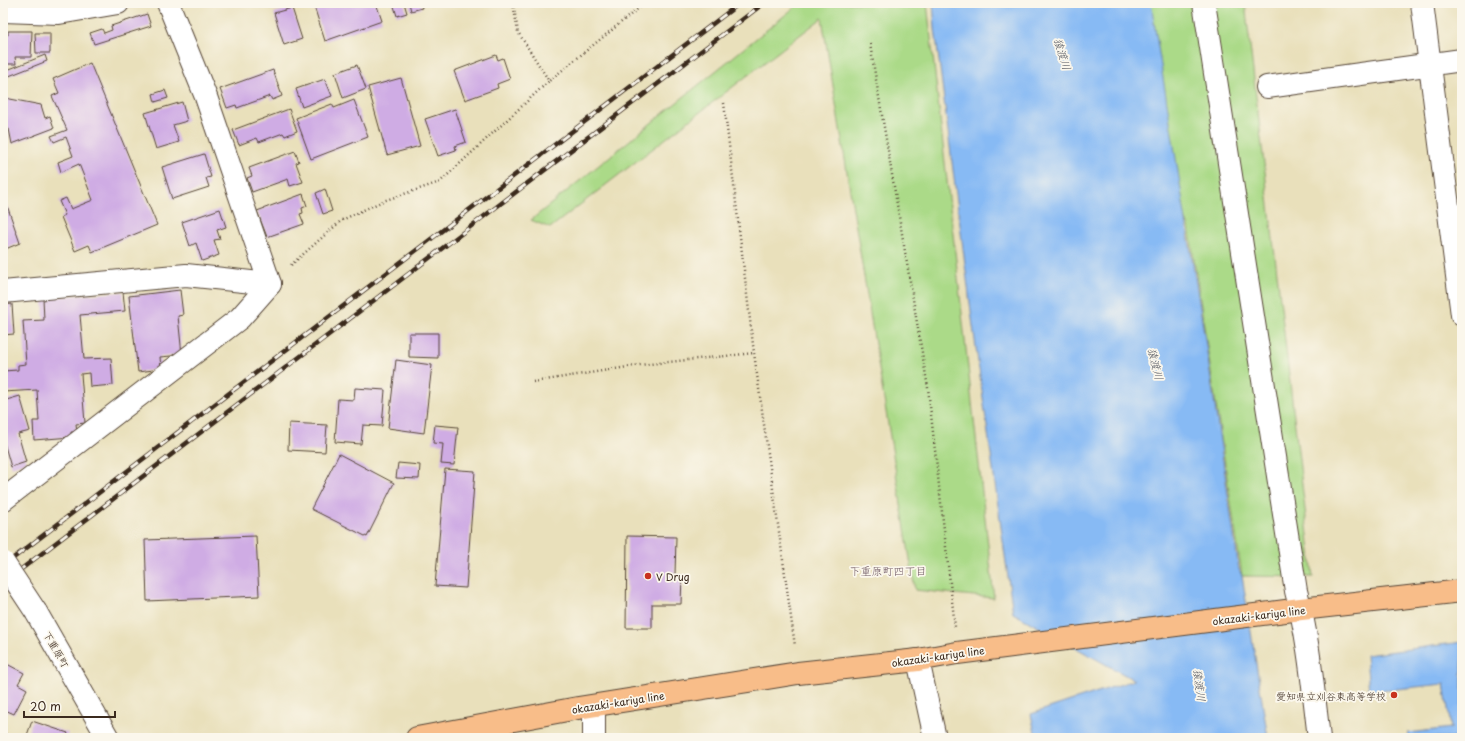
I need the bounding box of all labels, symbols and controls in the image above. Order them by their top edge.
water label: 猿渡川 [1050,36,1076,72]
water label: 猿渡川 [1144,346,1168,382]
district label: 下重原町四丁目 [850,562,927,579]
place label: V Drug [656,569,690,584]
marker: V Drug [643,571,653,581]
street label: okazaki-kariya line [1212,602,1307,628]
street label: 下重原町 [41,628,73,670]
street label: okazaki-kariya line [891,642,986,670]
water label: 猿渡川 [1190,668,1210,702]
street label: okazaki-kariya line [571,687,666,717]
place label: 愛知県立刈谷東高等学校 [1276,688,1386,703]
marker: 愛知県立刈谷東高等学校 [1389,690,1399,700]
scale bar [24,693,115,719]
text: 20 m [30,697,61,715]

